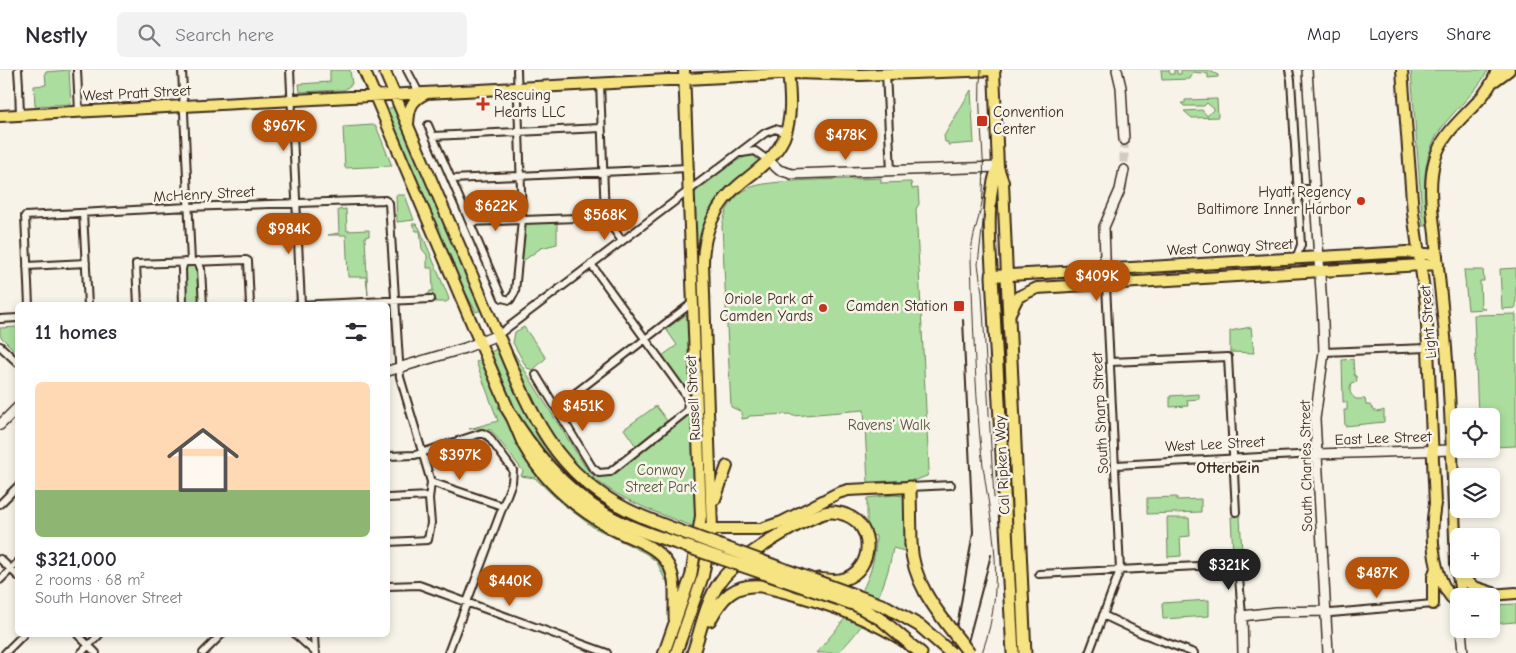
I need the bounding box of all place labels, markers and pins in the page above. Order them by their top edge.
place label: Rescuing Hearts LLC [494,86,565,121]
marker: Rescuing Hearts LLC [476,97,490,111]
place label: Convention Center [993,103,1064,138]
pin: $967K [249,109,319,152]
marker: Convention Center [975,114,989,128]
pin: $478K [811,118,881,161]
place label: Hyatt Regency Baltimore Inner Harbor [1197,183,1351,218]
pin: $622K [461,190,531,232]
marker: Hyatt Regency Baltimore Inner Harbor [1355,195,1367,207]
pin: $568K [570,198,640,241]
pin: $984K [254,212,324,255]
pin: $409K [1062,260,1132,302]
place label: Oriole Park at Camden Yards [719,290,814,325]
place label: Camden Station [846,297,948,315]
marker: Camden Station [952,299,966,313]
marker: Oriole Park at Camden Yards [817,302,829,314]
pin: $451K [548,390,618,432]
pin: $397K [425,438,495,481]
pin: $321K [1194,548,1264,591]
pin: $487K [1342,556,1412,599]
pin: $440K [475,564,545,607]

